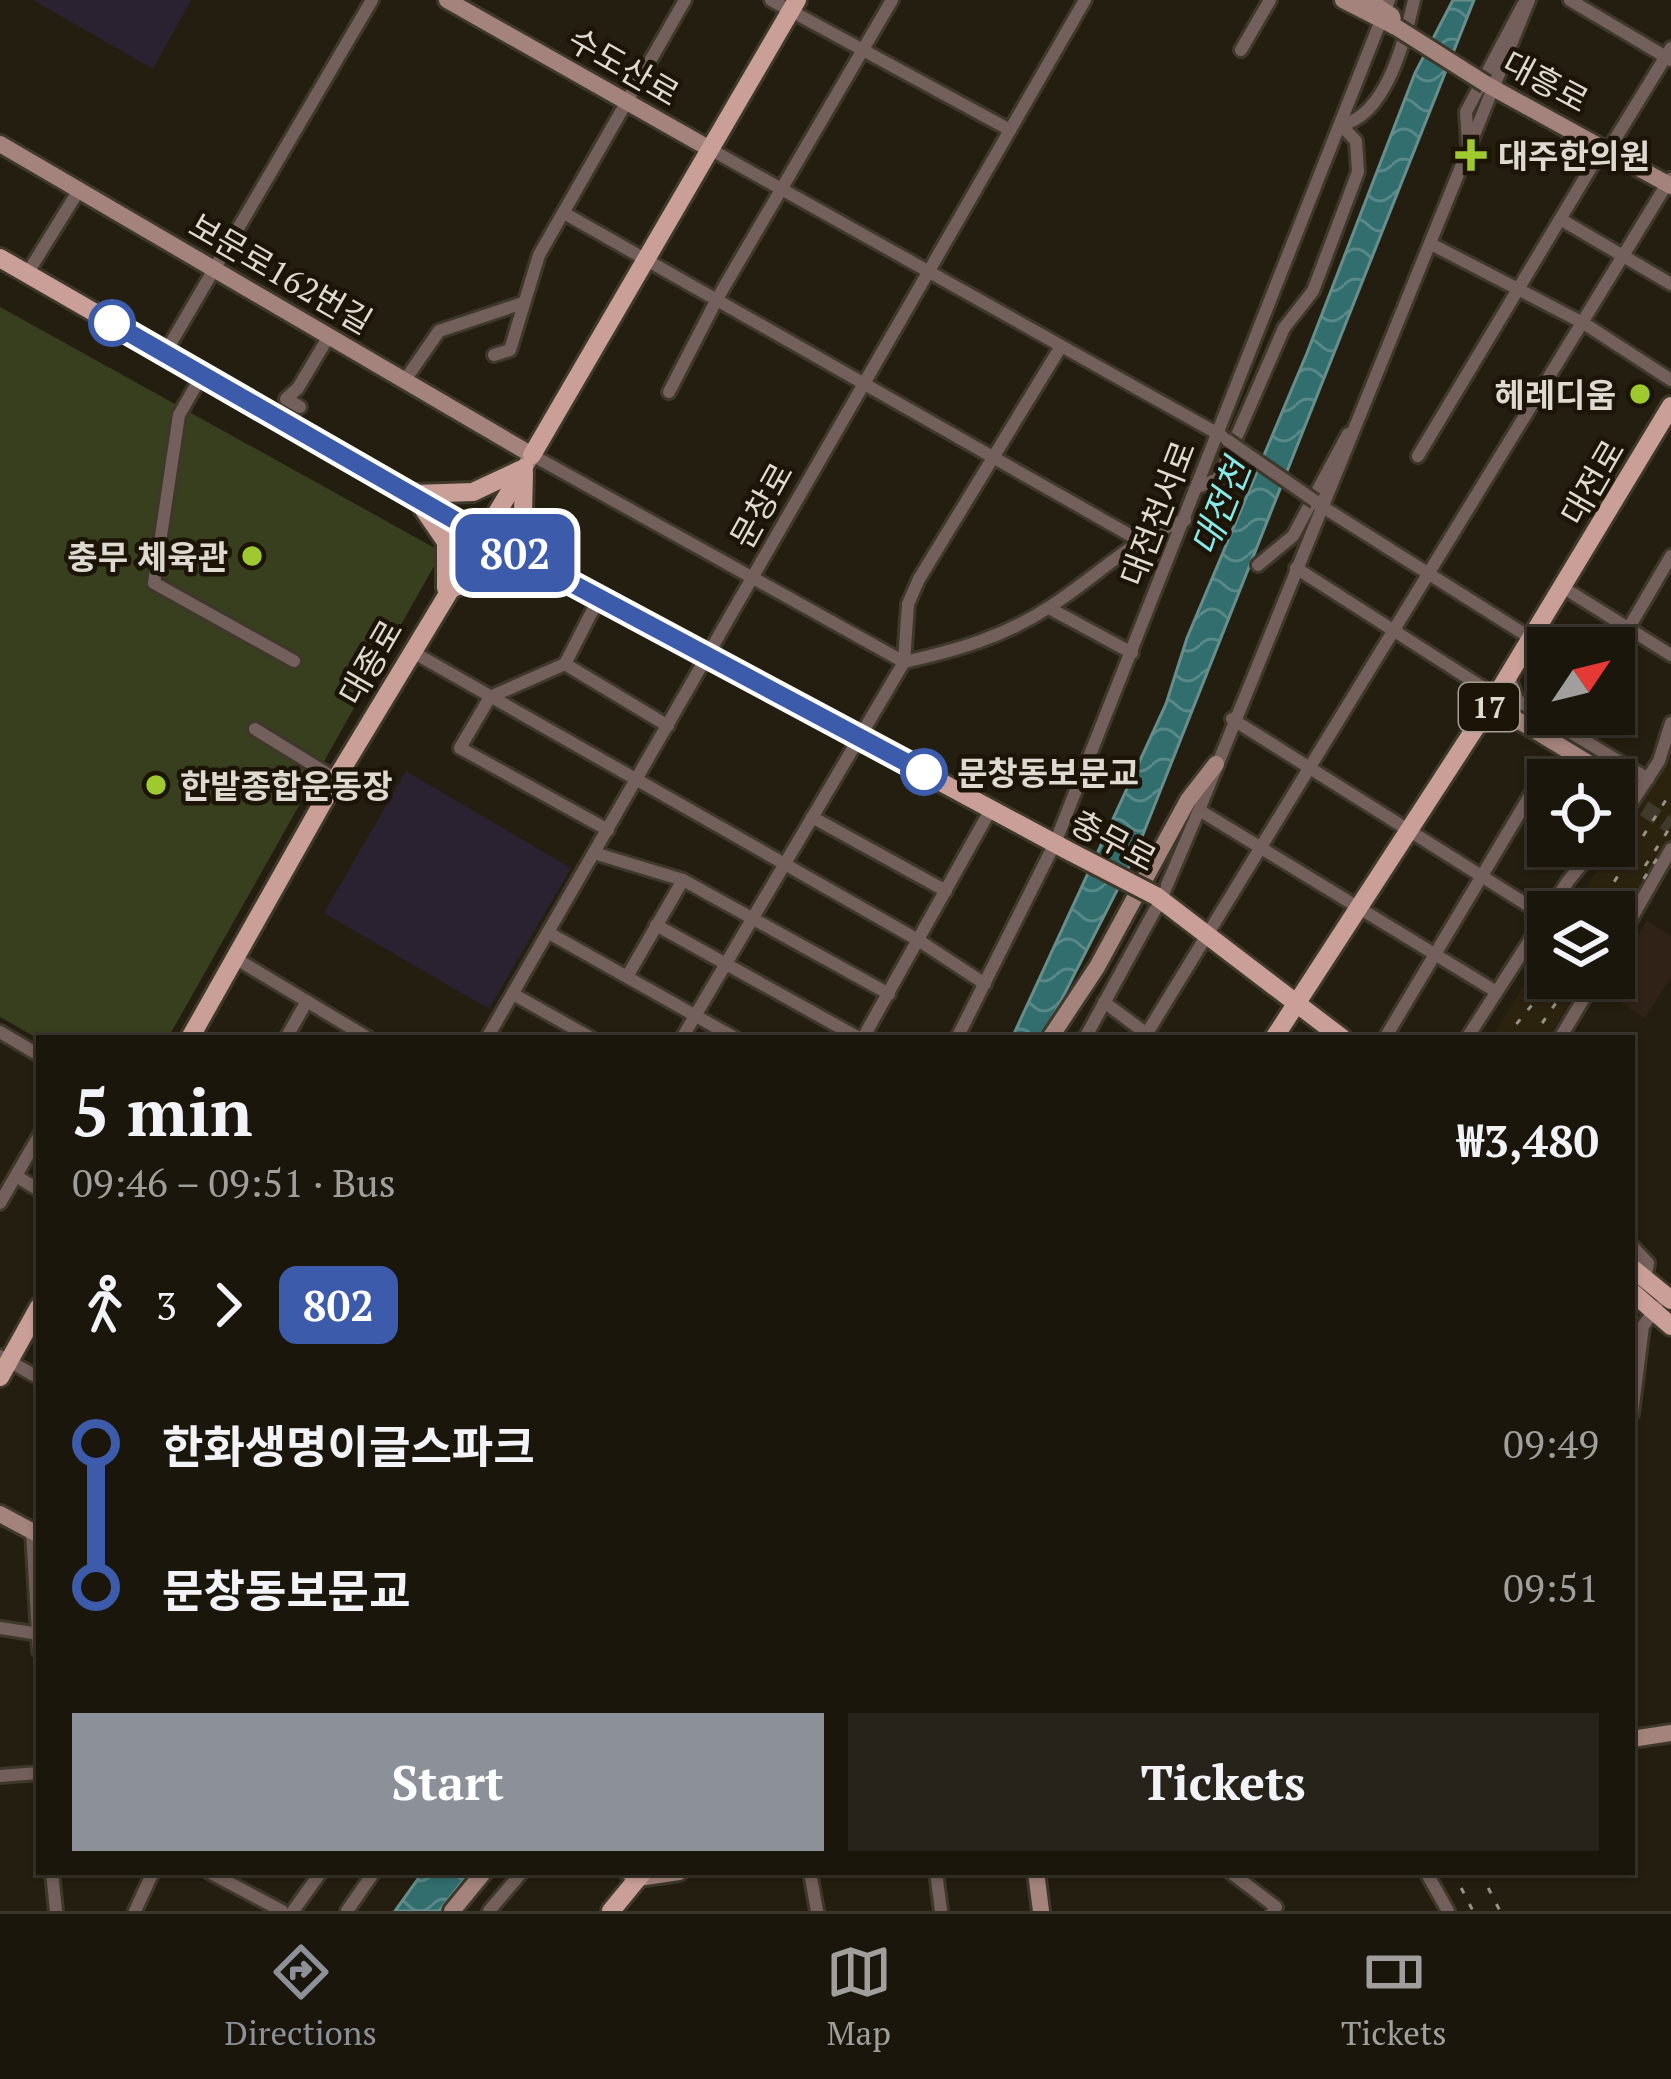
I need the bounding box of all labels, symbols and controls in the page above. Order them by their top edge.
street label: 수도산로 [561,17,687,115]
street label: 대흥로 [1496,41,1596,121]
place label: 대주한의원 [1498,134,1650,177]
marker: 대주한의원 [1455,139,1487,171]
street label: 보문로162번길 [182,203,380,343]
unlabelled marker [90,301,134,345]
place label: 헤레디움 [1495,373,1616,416]
marker: 헤레디움 [1627,381,1653,407]
street label: 대전로 [1551,432,1633,532]
street label: 대전천서로 [1110,434,1204,592]
water label: 대전천 [1180,449,1262,562]
street label: 문창로 [720,455,802,555]
line badge: 802 [446,514,584,592]
text: 802 [479,525,551,581]
place label: 충무 체육관 [67,535,228,578]
marker: 충무 체육관 [239,543,265,569]
street label: 대종로 [329,612,411,712]
north arrow [1527,627,1635,735]
map controls [1527,627,1635,999]
road number: 17 [1459,683,1519,731]
marker: 문창동보문교 [902,750,946,794]
place label: 문창동보문교 [957,751,1139,794]
button: locate [1527,759,1635,867]
place label: 한밭종합운동장 [180,764,393,807]
marker: 한밭종합운동장 [143,772,169,798]
street label: 충무로 [1064,800,1164,880]
button: layers [1527,891,1635,999]
text: 5 min [72,1067,253,1155]
text: ₩3,480 [1457,1110,1599,1170]
text: 09:46 – 09:51 · Bus [72,1156,396,1208]
icon: walk [72,1272,138,1338]
icon: forward [195,1272,261,1338]
text: 802 [303,1277,374,1333]
text: 3 [156,1279,177,1331]
text: 한화생명이글스파크 [162,1416,535,1476]
text: 09:49 [1503,1417,1599,1469]
text: 문창동보문교 [162,1560,410,1620]
text: 09:51 [1503,1561,1599,1613]
button: Start [72,1713,824,1851]
button: Tickets [848,1713,1599,1851]
tab: Directions [225,1939,377,2054]
tab: Map [826,1939,892,2054]
tab: Tickets [1341,1939,1446,2054]

